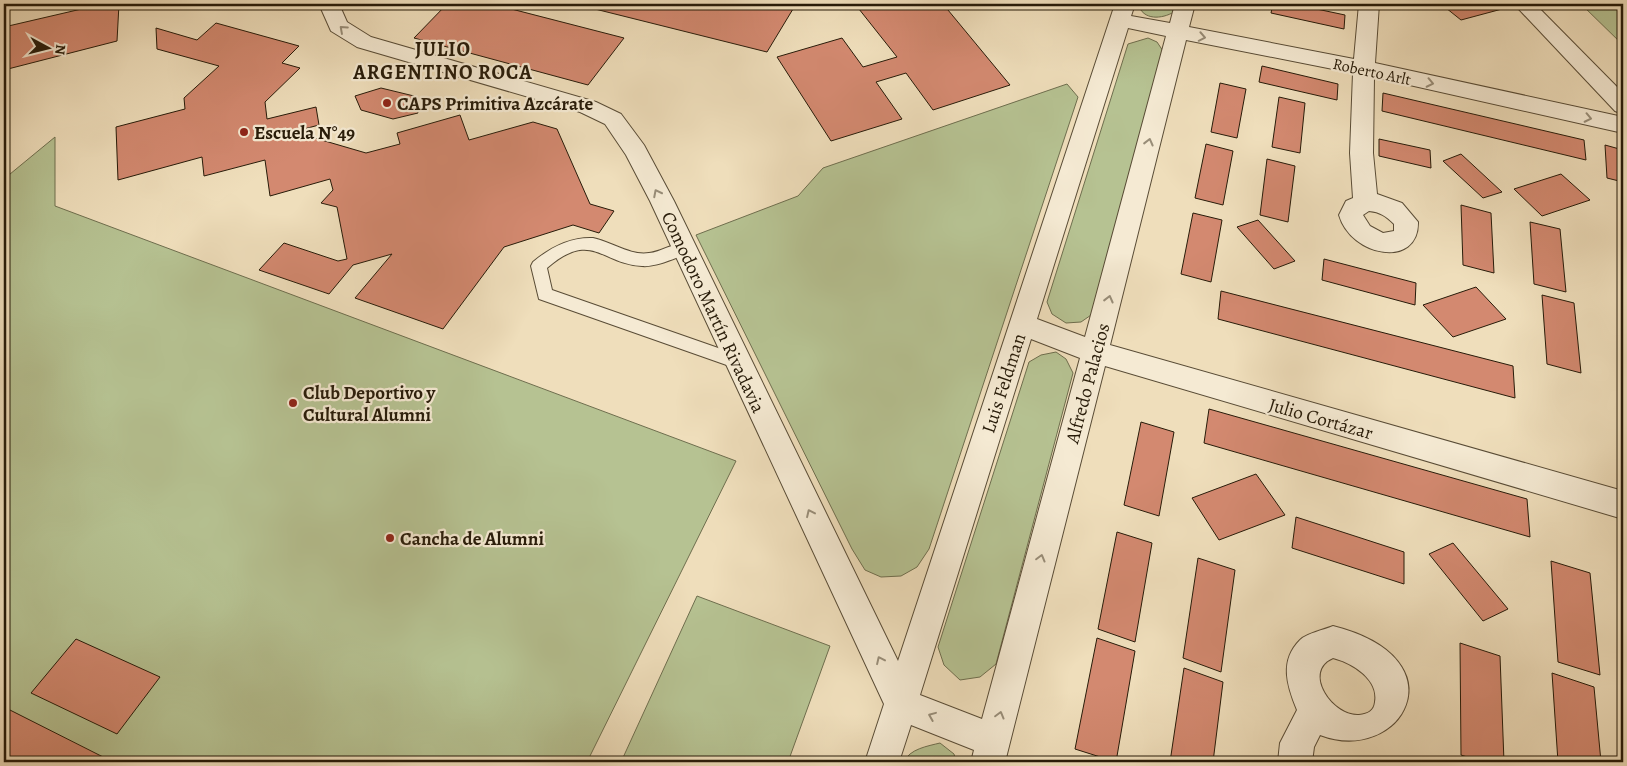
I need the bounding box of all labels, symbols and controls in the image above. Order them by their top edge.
north arrow [22,22,72,72]
one-way arrow [340,25,349,34]
one-way arrow [1197,31,1206,41]
district label: JULIO ARGENTINO ROCA [352,36,533,86]
text: N [50,43,70,56]
street label: Roberto Arlt [1331,53,1413,91]
one-way arrow [1425,77,1434,88]
place label: CAPS Primitiva Azcárate [397,91,593,117]
marker: CAPS Primitiva Azcárate [381,97,393,109]
one-way arrow [1584,112,1593,122]
place label: Escuela N°49 [254,120,355,146]
marker: Escuela N°49 [238,126,250,138]
one-way arrow [1144,138,1154,146]
one-way arrow [653,189,663,198]
street label: Comodoro Martín Rivadavia [655,208,771,417]
one-way arrow [1103,295,1114,304]
street label: Alfredo Palacios [1059,320,1117,447]
street label: Luis Feldman [976,330,1032,437]
place label: Club Deportivo y Cultural Alumni [303,380,436,428]
street label: Julio Cortázar [1266,392,1376,446]
marker: Club Deportivo y Cultural Alumni [287,397,299,409]
one-way arrow [806,509,816,518]
place label: Cancha de Alumni [400,526,544,552]
marker: Cancha de Alumni [384,532,396,544]
one-way arrow [1036,554,1046,562]
one-way arrow [876,656,886,665]
one-way arrow [994,711,1005,720]
one-way arrow [928,712,937,723]

